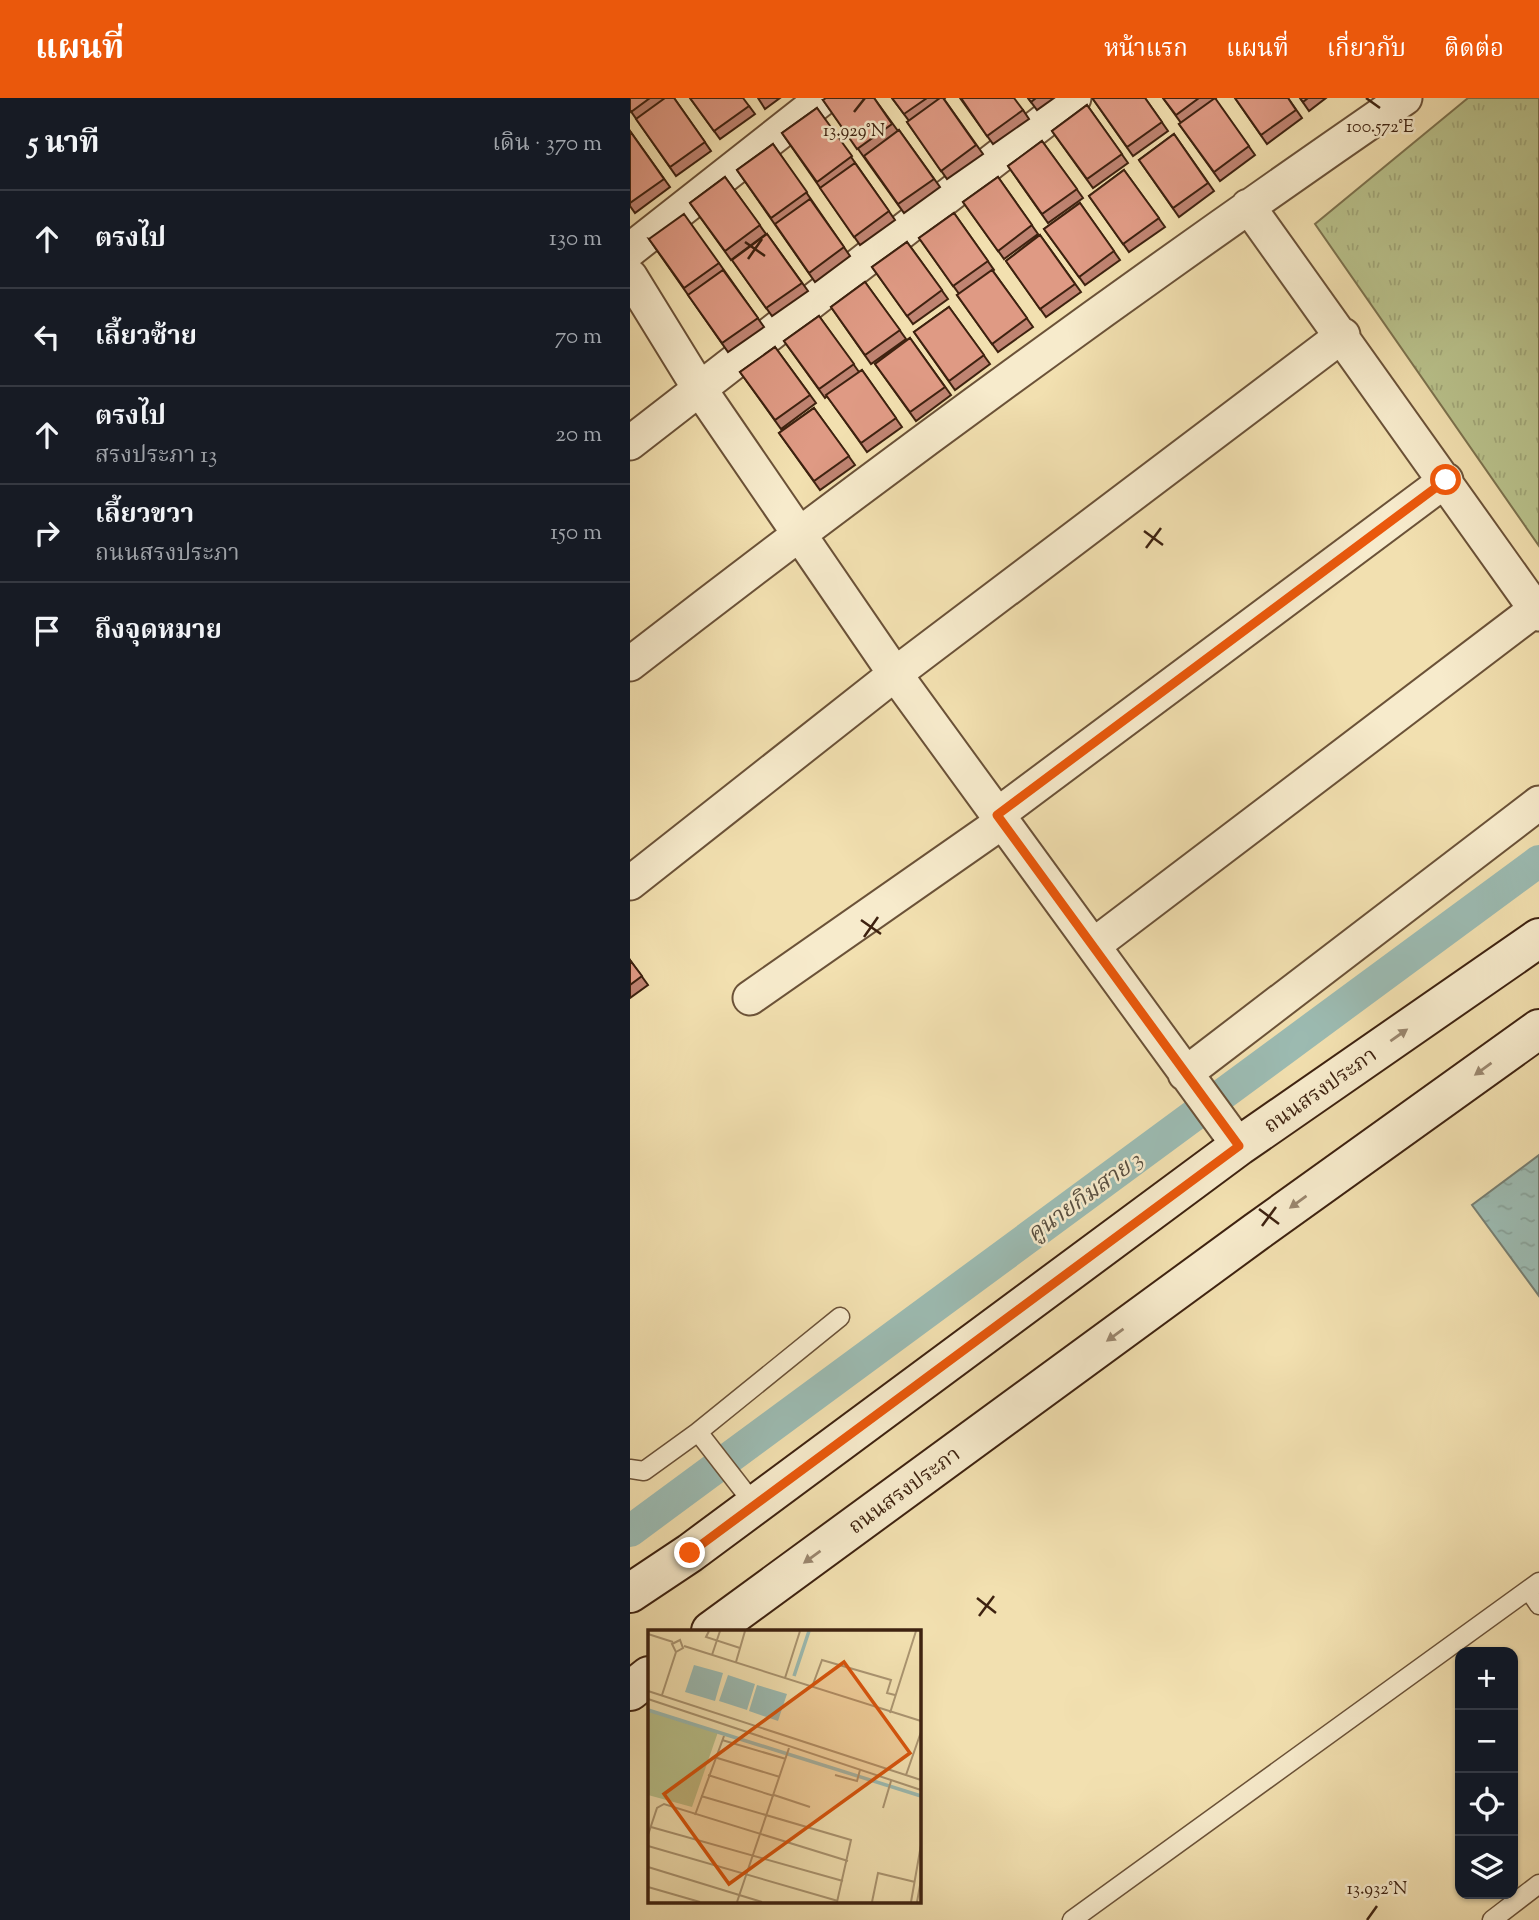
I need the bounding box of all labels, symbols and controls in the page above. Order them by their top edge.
text: แผนที่ [35,26,124,74]
text: หน้าแรก [1104,33,1188,67]
text: แผนที่ [1226,33,1289,67]
text: เกี่ยวกับ [1327,33,1406,67]
text: ติดต่อ [1444,33,1504,67]
text: 100.572°E [1346,115,1414,141]
text: 13.929°N [823,119,885,145]
text: 5 นาที [28,123,100,166]
text: เดิน · 370 m [492,128,602,161]
icon: ahead [28,220,66,258]
text: ตรงไป [95,221,166,258]
text: 130 m [549,223,602,256]
icon: left [28,318,66,356]
text: เลี้ยวซ้าย [95,319,197,356]
text: 70 m [555,321,602,354]
text: ตรงไป [95,399,166,436]
icon: ahead [28,416,66,454]
text: 20 m [555,419,602,452]
text: สรงประภา 13 [95,440,217,473]
route start [1430,464,1461,495]
text: เลี้ยวขวา [95,497,194,534]
icon: right [28,514,66,552]
text: 150 m [550,517,602,550]
text: ถนนสรงประภา [95,538,240,571]
icon: arrive [28,612,66,650]
text: ถึงจุดหมาย [95,613,222,650]
one-way arrow [1390,1028,1408,1042]
street label: ถนนสรงประภา [1258,1041,1384,1142]
one-way arrow [1474,1062,1493,1076]
water label: คูนายกิมสาย 3 [1021,1145,1150,1251]
one-way arrow [1289,1194,1307,1208]
one-way arrow [1106,1328,1124,1343]
street label: ถนนสรงประภา [843,1441,967,1543]
route end [674,1537,705,1568]
one-way arrow [803,1550,822,1564]
inset map [648,1630,920,1902]
map controls [1455,1647,1518,1899]
button: + [1455,1647,1518,1710]
button: − [1455,1710,1518,1773]
button: locate [1455,1773,1518,1836]
button: layers [1455,1836,1518,1899]
text: 13.932°N [1347,1877,1407,1903]

